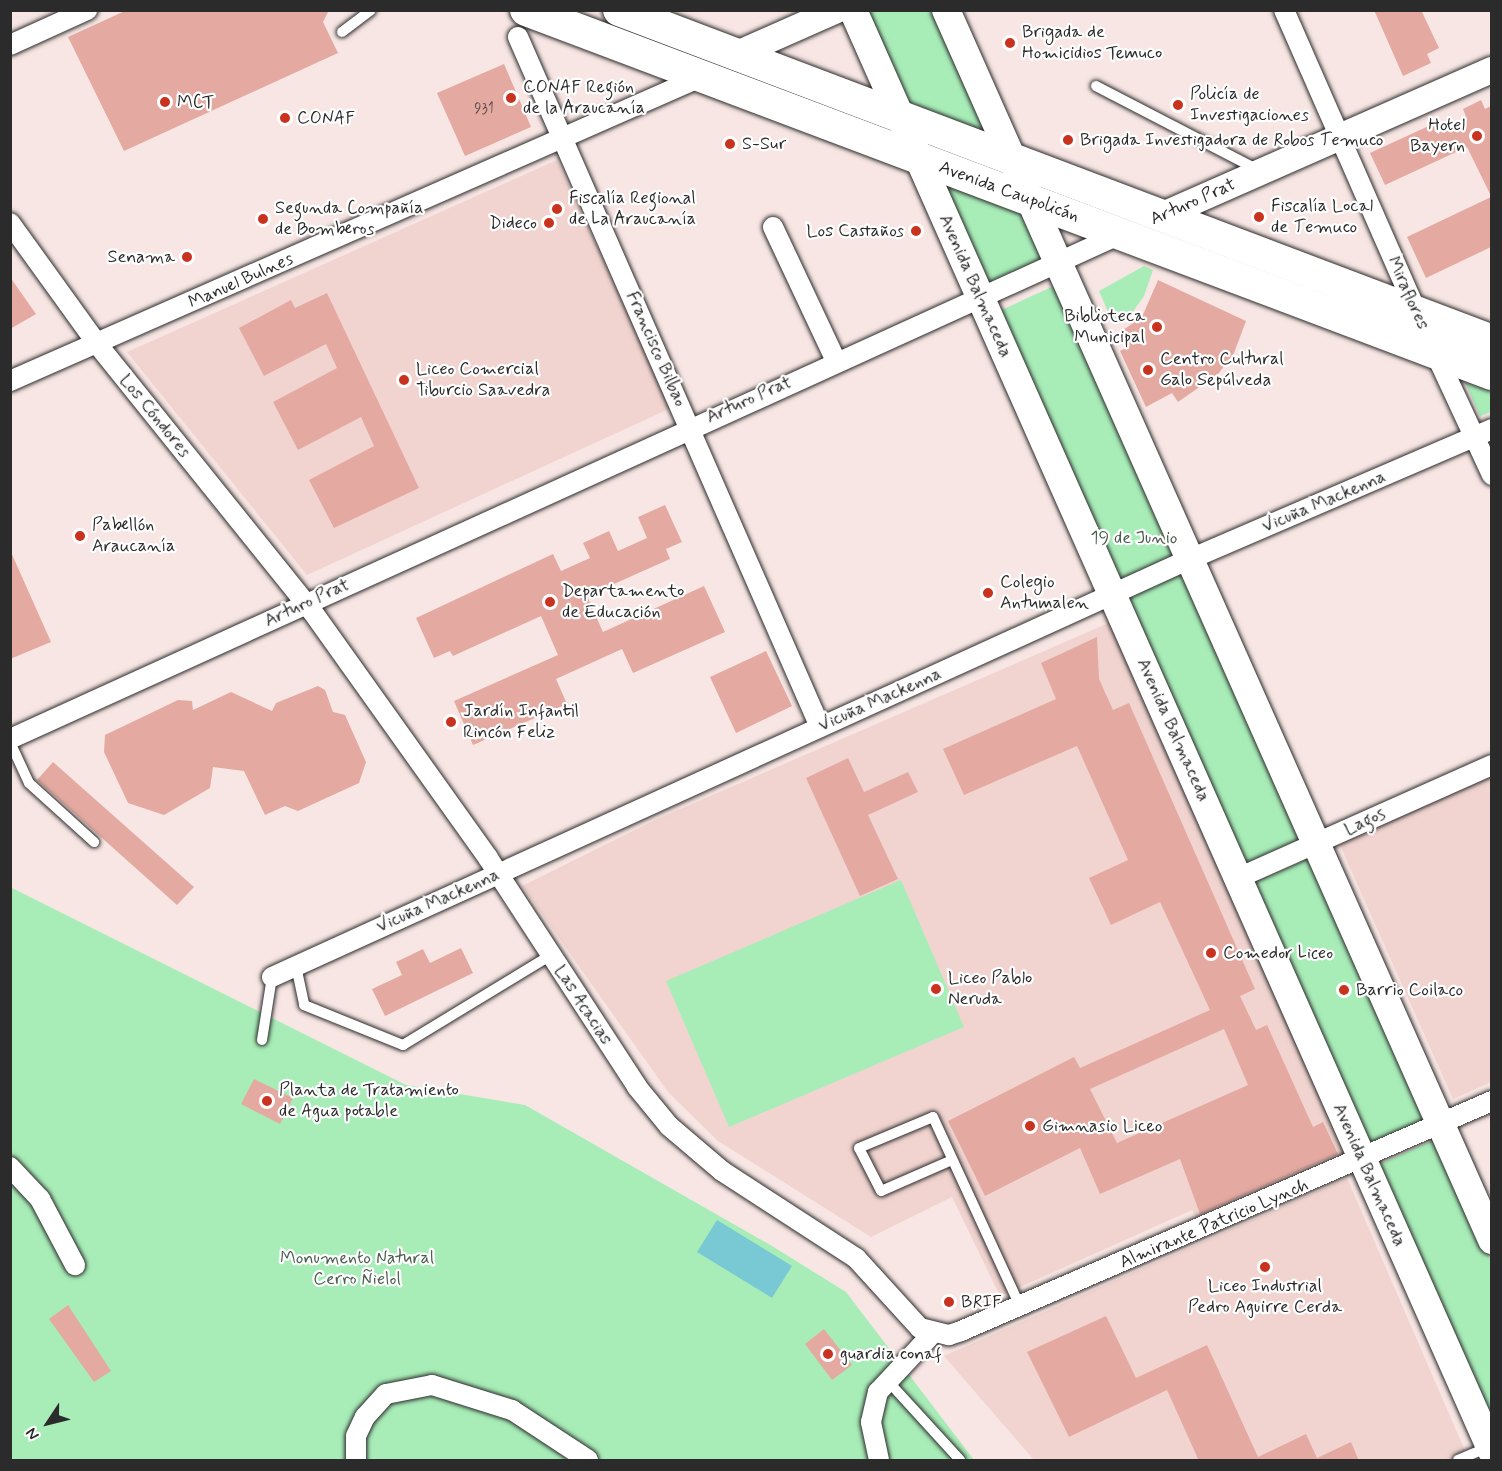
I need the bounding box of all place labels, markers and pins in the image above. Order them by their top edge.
place label: Brigada de Homicidios Temuco [1022,22,1160,64]
marker: Brigada de Homicidios Temuco [1003,36,1017,50]
place label: CONAF Región de la Araucanía [523,77,647,119]
place label: Policía de Investigaciones [1190,84,1309,127]
place label: MCT [177,91,214,113]
marker: CONAF Región de la Araucanía [504,91,518,105]
marker: MCT [158,95,172,109]
marker: Policía de Investigaciones [1171,98,1185,112]
place label: CONAF [297,107,355,129]
marker: CONAF [278,111,292,125]
place label: Hotel Bayern [1410,115,1465,158]
place label: Brigada Investigadora de Robos Temuco [1080,129,1375,151]
marker: Hotel Bayern [1470,129,1484,143]
place label: S-Sur [742,133,786,155]
marker: Brigada Investigadora de Robos Temuco [1061,133,1075,147]
marker: S-Sur [723,137,737,151]
place label: Fiscalía Regional de La Araucanía [569,188,700,230]
place label: Fiscalía Local de Temuco [1271,196,1371,238]
place label: Segunda Compañía de Bomberos [275,198,423,240]
marker: Fiscalía Regional de La Araucanía [550,202,564,216]
marker: Fiscalía Local de Temuco [1252,210,1266,224]
marker: Segunda Compañía de Bomberos [256,212,270,226]
place label: Dideco [489,212,537,234]
marker: Dideco [542,216,556,230]
place label: Los Castaños [805,220,904,242]
marker: Los Castaños [909,224,923,238]
place label: Senama [107,246,175,268]
marker: Senama [180,250,194,264]
place label: Biblioteca Municipal [1064,306,1145,348]
marker: Biblioteca Municipal [1150,320,1164,334]
place label: Centro Cultural Galo Sepúlveda [1160,349,1284,392]
place label: Liceo Comercial Tiburcio Saavedra [416,359,549,401]
marker: Centro Cultural Galo Sepúlveda [1141,363,1155,377]
marker: Liceo Comercial Tiburcio Saavedra [397,373,411,387]
place label: Pabellón Araucanía [92,515,175,558]
marker: Pabellón Araucanía [73,529,87,543]
place label: Colegio Antumalen [1000,572,1089,614]
place label: Departamento de Educación [562,581,684,624]
marker: Colegio Antumalen [981,586,995,600]
marker: Departamento de Educación [543,595,557,609]
place label: Jardín Infantil Rincón Feliz [463,701,583,744]
marker: Jardín Infantil Rincón Feliz [444,715,458,729]
place label: Comedor Liceo [1223,942,1336,964]
marker: Comedor Liceo [1204,946,1218,960]
place label: Liceo Pablo Neruda [948,968,1032,1010]
place label: Barrio Coilaco [1356,979,1463,1001]
marker: Liceo Pablo Neruda [929,982,943,996]
marker: Barrio Coilaco [1337,983,1351,997]
place label: Planta de Tratamiento de Agua potable [279,1080,456,1122]
marker: Planta de Tratamiento de Agua potable [260,1094,274,1108]
place label: Gimnasio Liceo [1042,1115,1161,1137]
marker: Gimnasio Liceo [1023,1119,1037,1133]
marker: Liceo Industrial Pedro Aguirre Cerda [1258,1260,1272,1274]
place label: Liceo Industrial Pedro Aguirre Cerda [1189,1276,1341,1318]
place label: BRIF [961,1291,1002,1313]
marker: BRIF [942,1295,956,1309]
place label: guardia conaf [840,1343,940,1365]
marker: guardia conaf [821,1347,835,1361]

